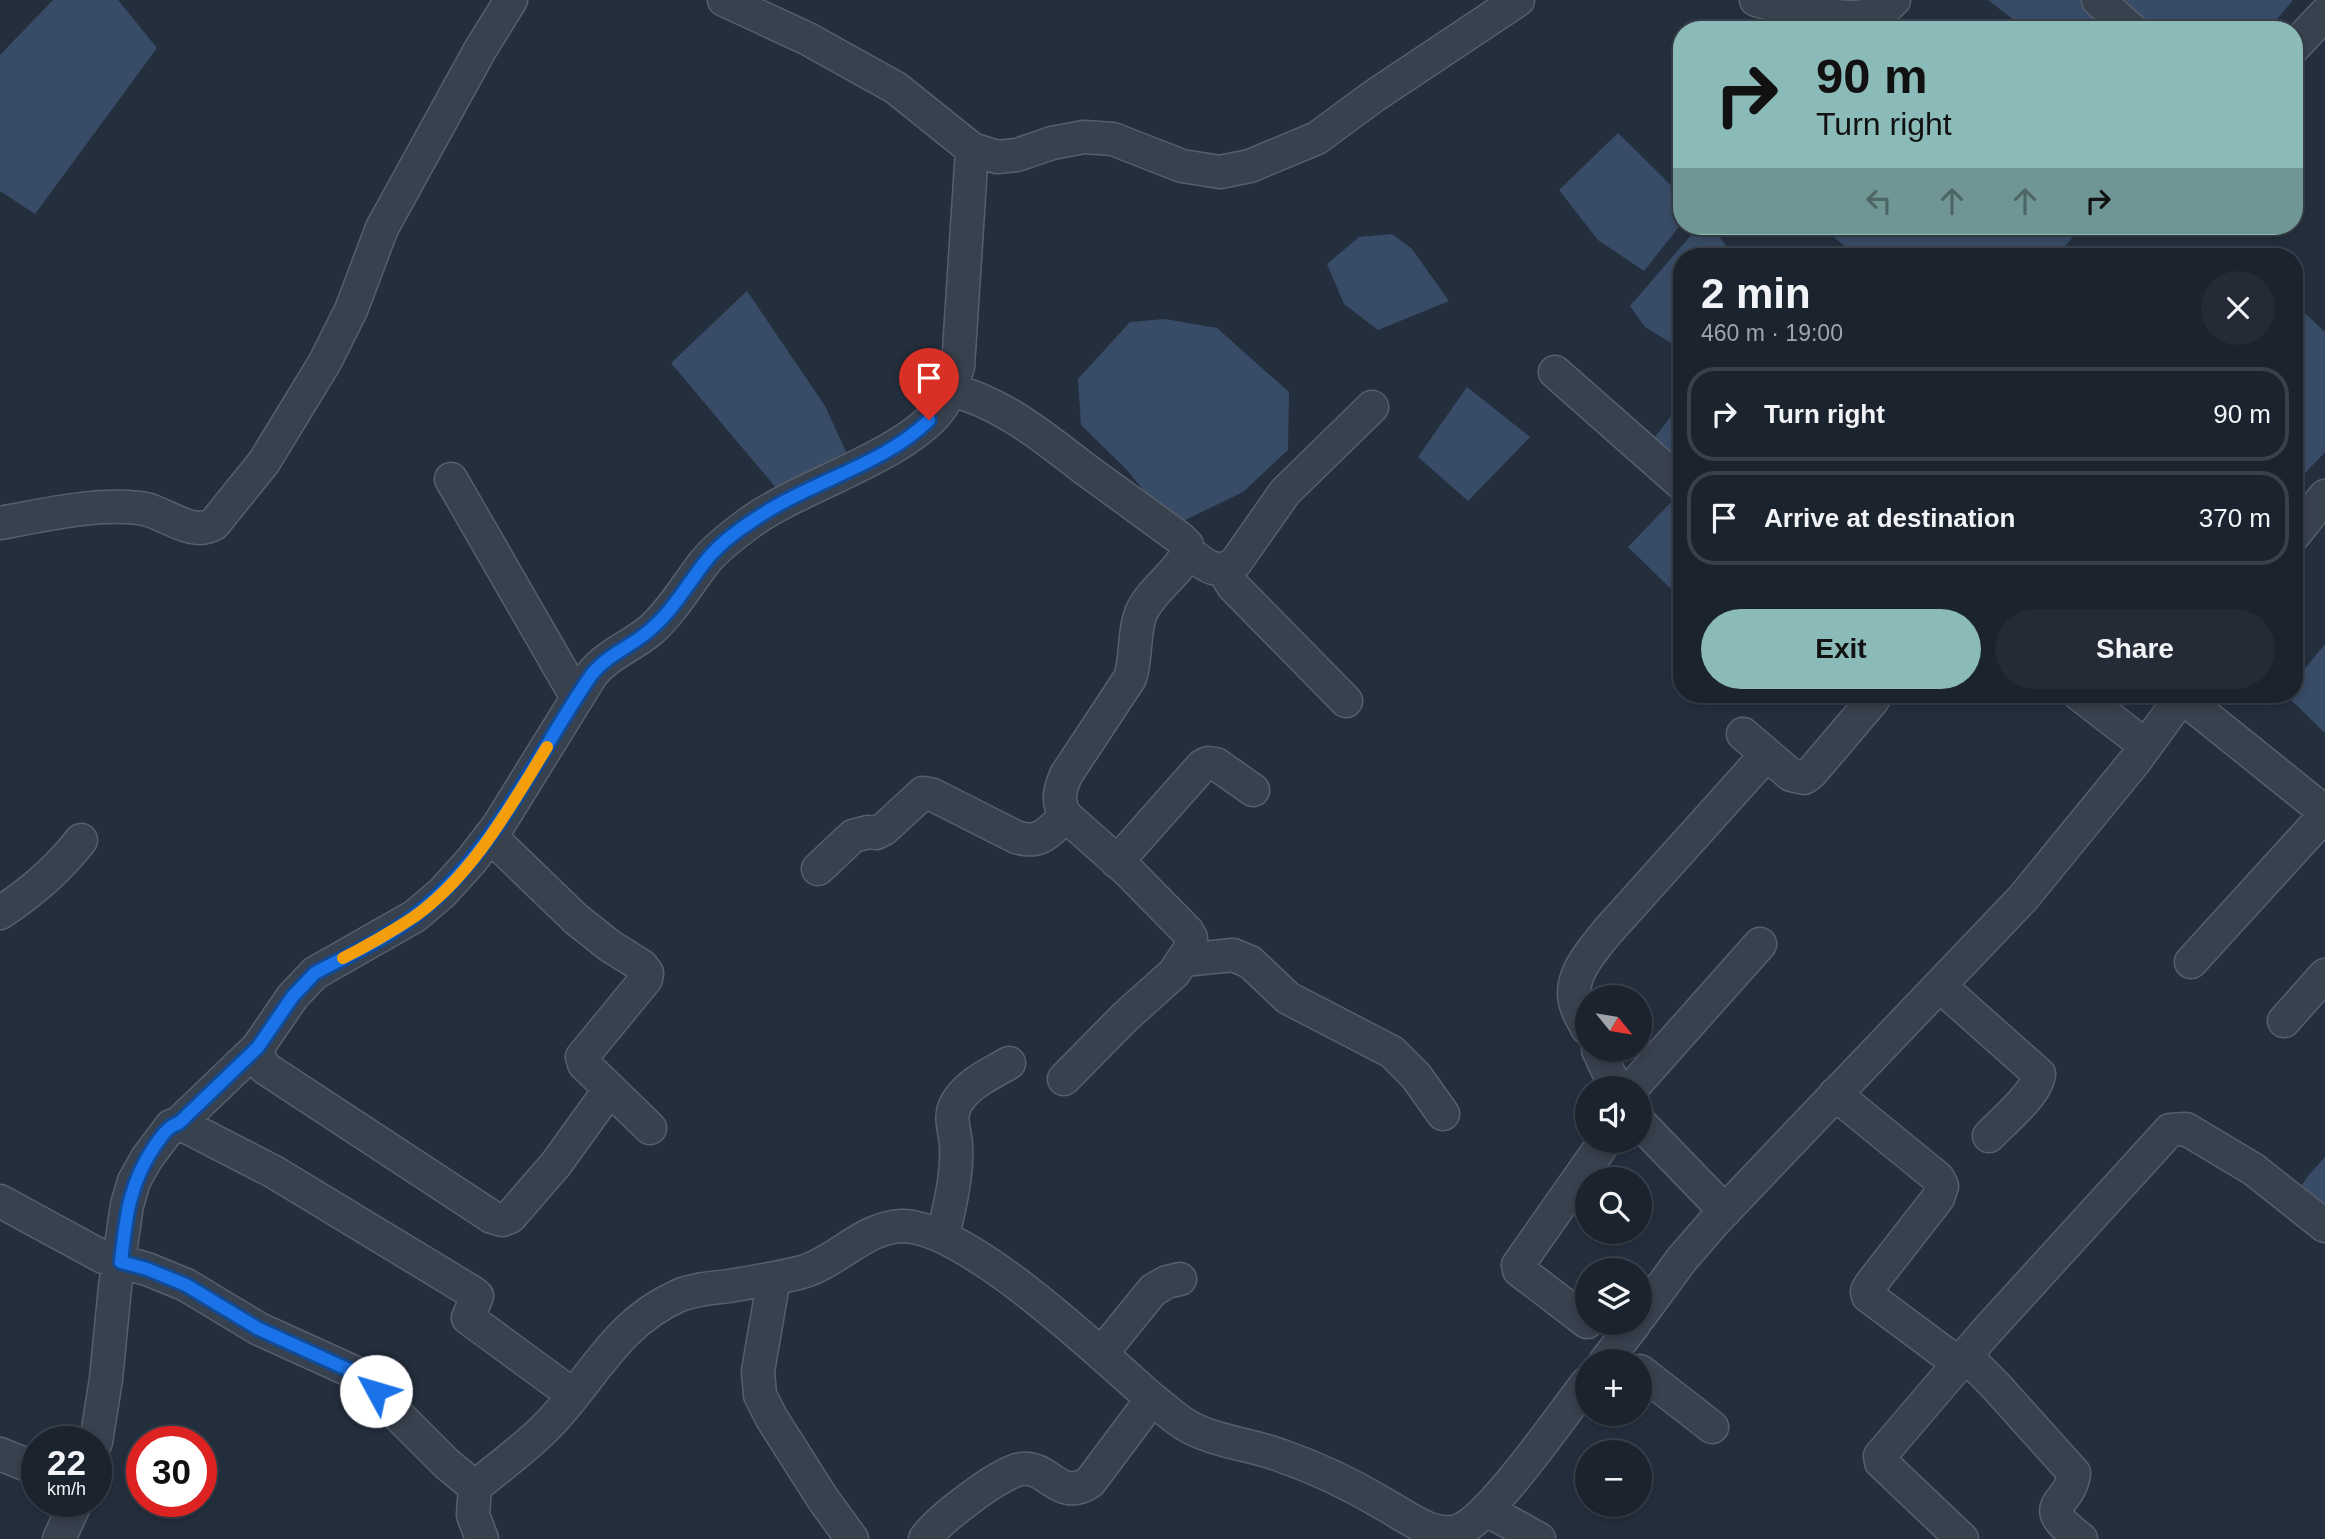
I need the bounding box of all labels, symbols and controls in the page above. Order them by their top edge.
icon: right [1701,49,1792,140]
text: 90 m [1816,49,1928,103]
text: Turn right [1816,106,1952,142]
icon: left [1860,182,1898,220]
icon: ahead [1933,182,1971,220]
icon: ahead [2006,182,2044,220]
icon: right [2079,182,2117,220]
text: 2 min [1701,270,1811,317]
button: close [2201,271,2275,345]
text: 460 m · 19:00 [1701,320,1843,346]
pin [899,348,959,420]
icon: arrive [910,359,948,397]
icon: right [1705,395,1743,433]
text: Turn right [1764,399,1885,429]
text: 90 m [2213,399,2271,429]
icon: arrive [1705,499,1743,537]
text: Arrive at destination [1764,503,2015,533]
text: 370 m [2199,503,2271,533]
button: Exit [1701,609,1981,689]
button: Share [1995,609,2275,689]
north arrow [1575,985,1652,1062]
map controls [1575,985,1652,1517]
button: sound [1575,1076,1652,1153]
button: search [1575,1167,1652,1244]
button: layers [1575,1258,1652,1335]
button: + [1575,1349,1652,1426]
position arrow [339,1354,413,1428]
speed limit sign: 30 [126,1426,217,1517]
button: − [1575,1440,1652,1517]
text: 22 [47,1443,86,1482]
text: km/h [47,1479,86,1499]

